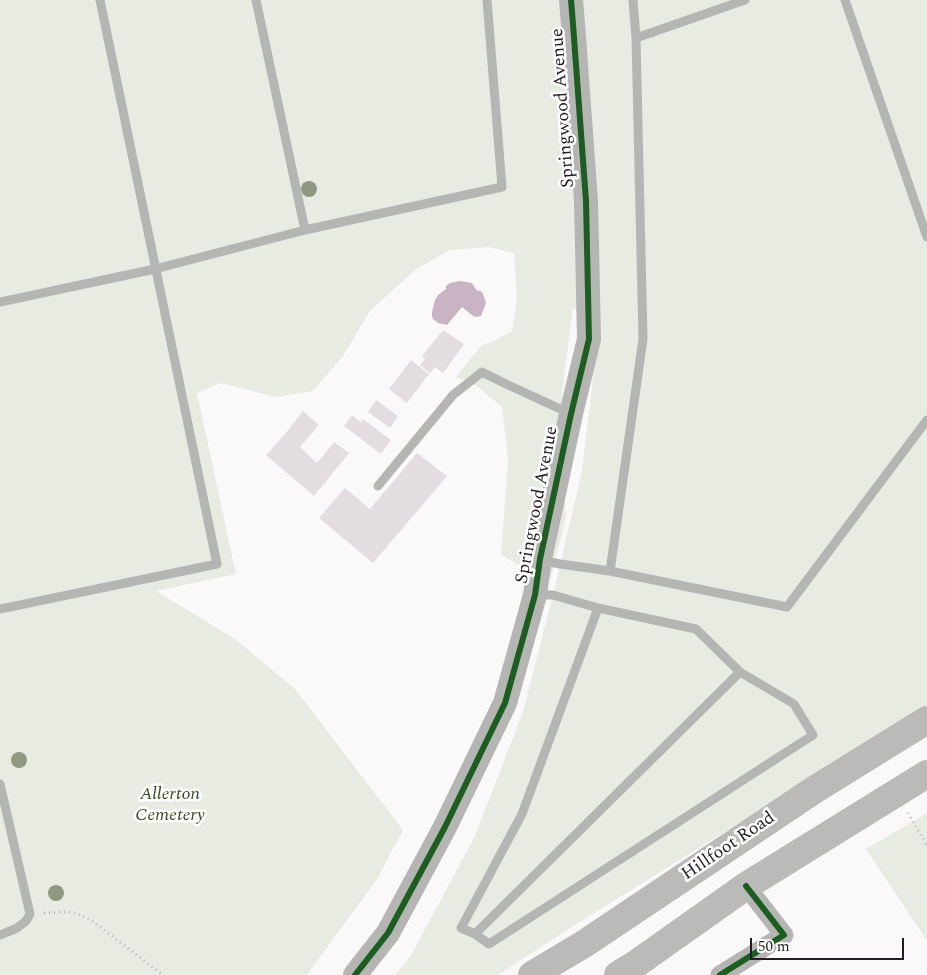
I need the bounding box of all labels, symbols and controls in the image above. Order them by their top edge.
street label: Springwood Avenue [548,27,580,189]
street label: Springwood Avenue [512,424,564,586]
park label: Allerton Cemetery [135,784,205,826]
street label: Hillfoot Road [678,808,780,886]
scale bar [752,928,906,960]
text: 50 m [758,935,790,958]

